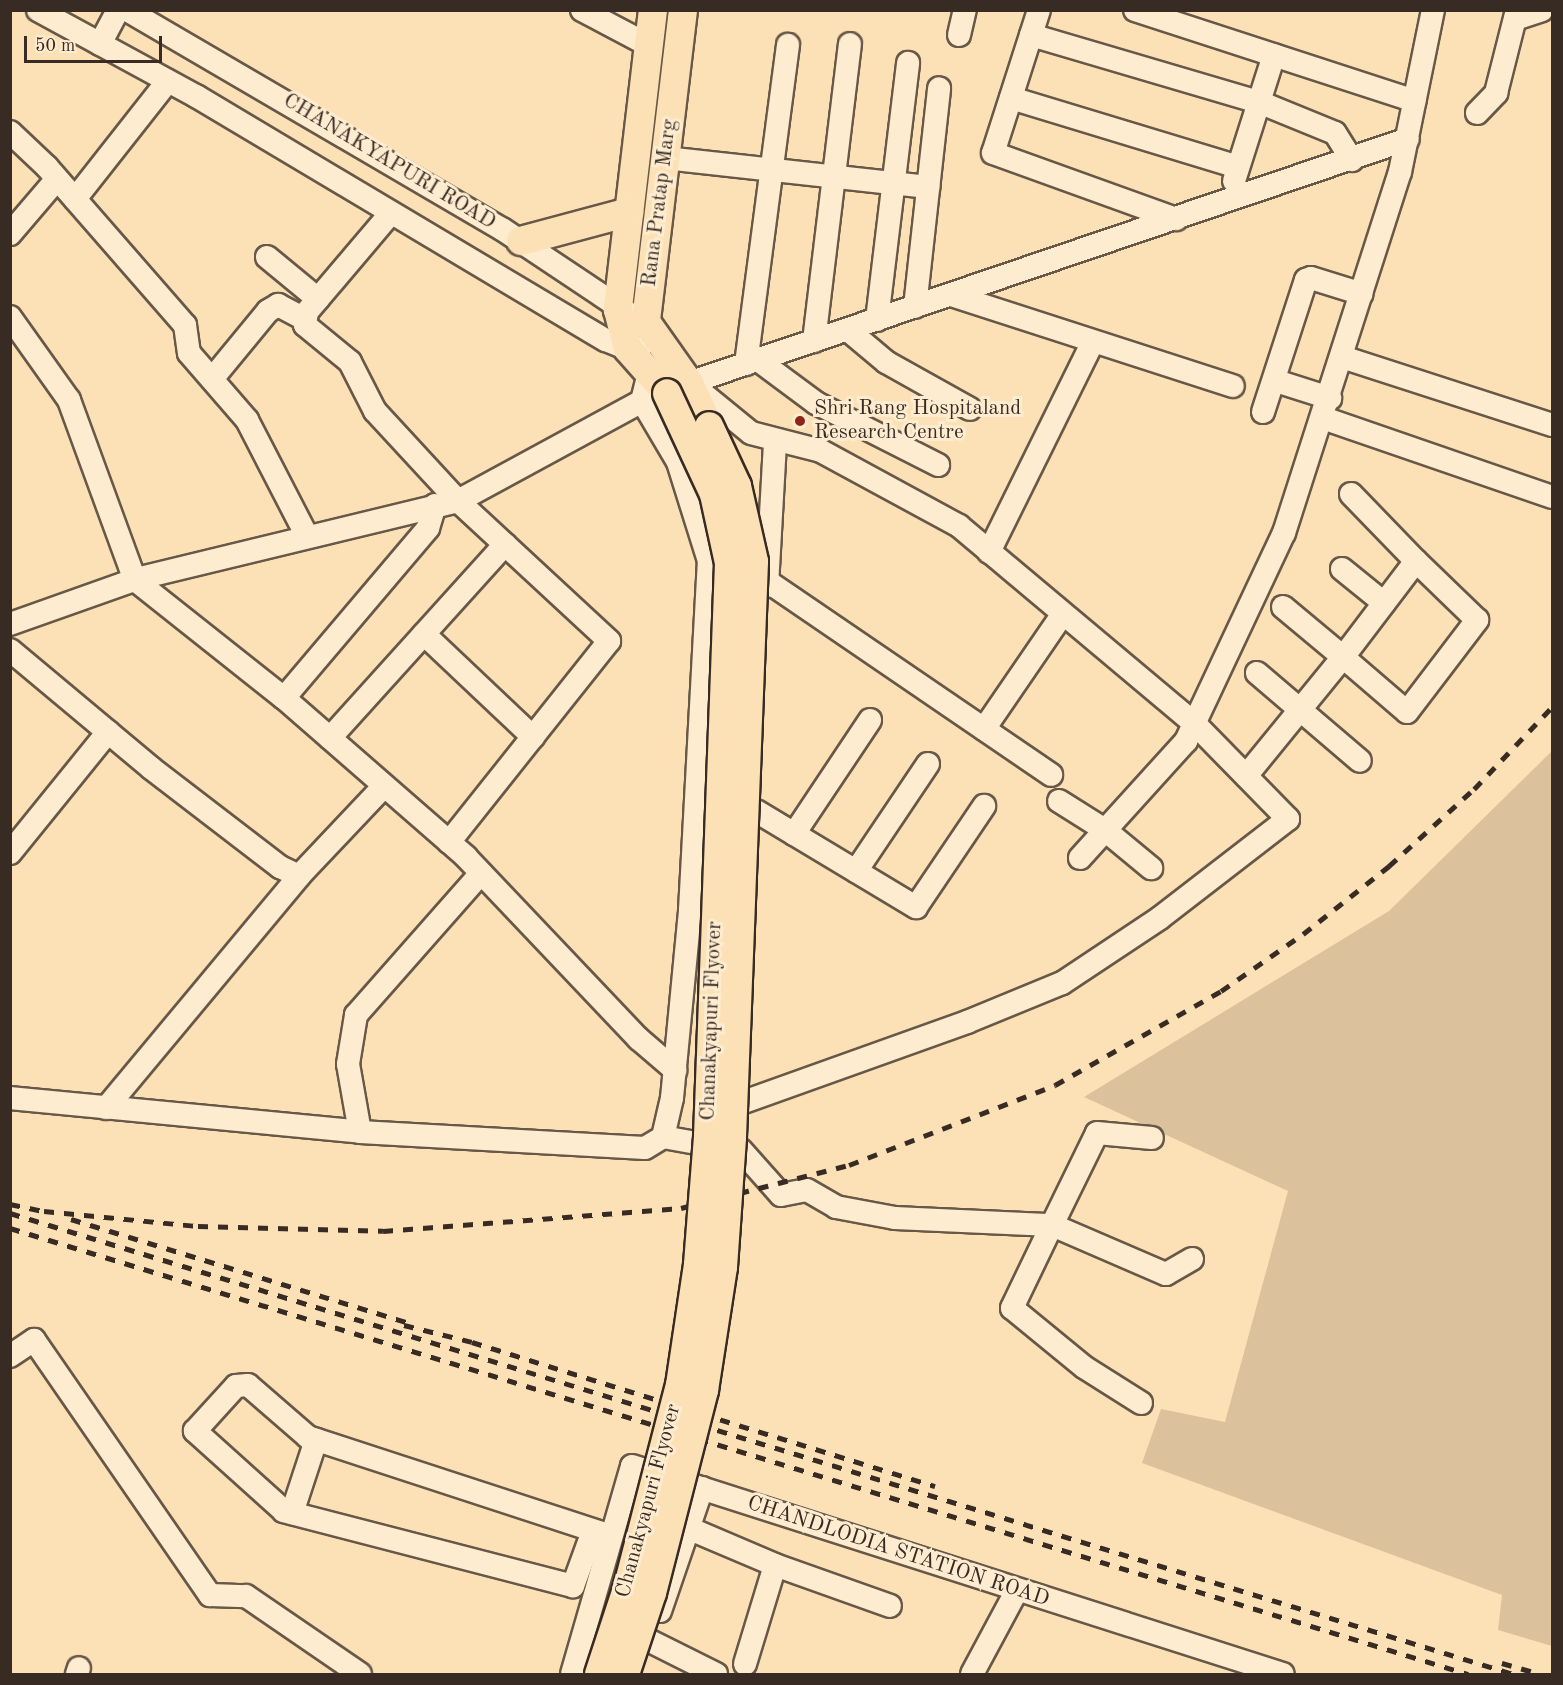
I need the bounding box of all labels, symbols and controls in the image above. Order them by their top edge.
scale bar [27,24,165,62]
text: 50 m [35,37,75,55]
street label: CHANAKYAPURI ROAD [278,89,500,235]
street label: Rana Pratap Marg [637,118,683,288]
place label: Shri Rang Hospitaland Research Centre [814,396,1021,446]
marker: Shri Rang Hospitaland Research Centre [791,412,809,430]
street label: Chanakyapuri Flyover [696,921,728,1121]
street label: Chanakyapuri Flyover [611,1401,687,1601]
street label: CHANDLODIA STATION ROAD [744,1491,1052,1613]

